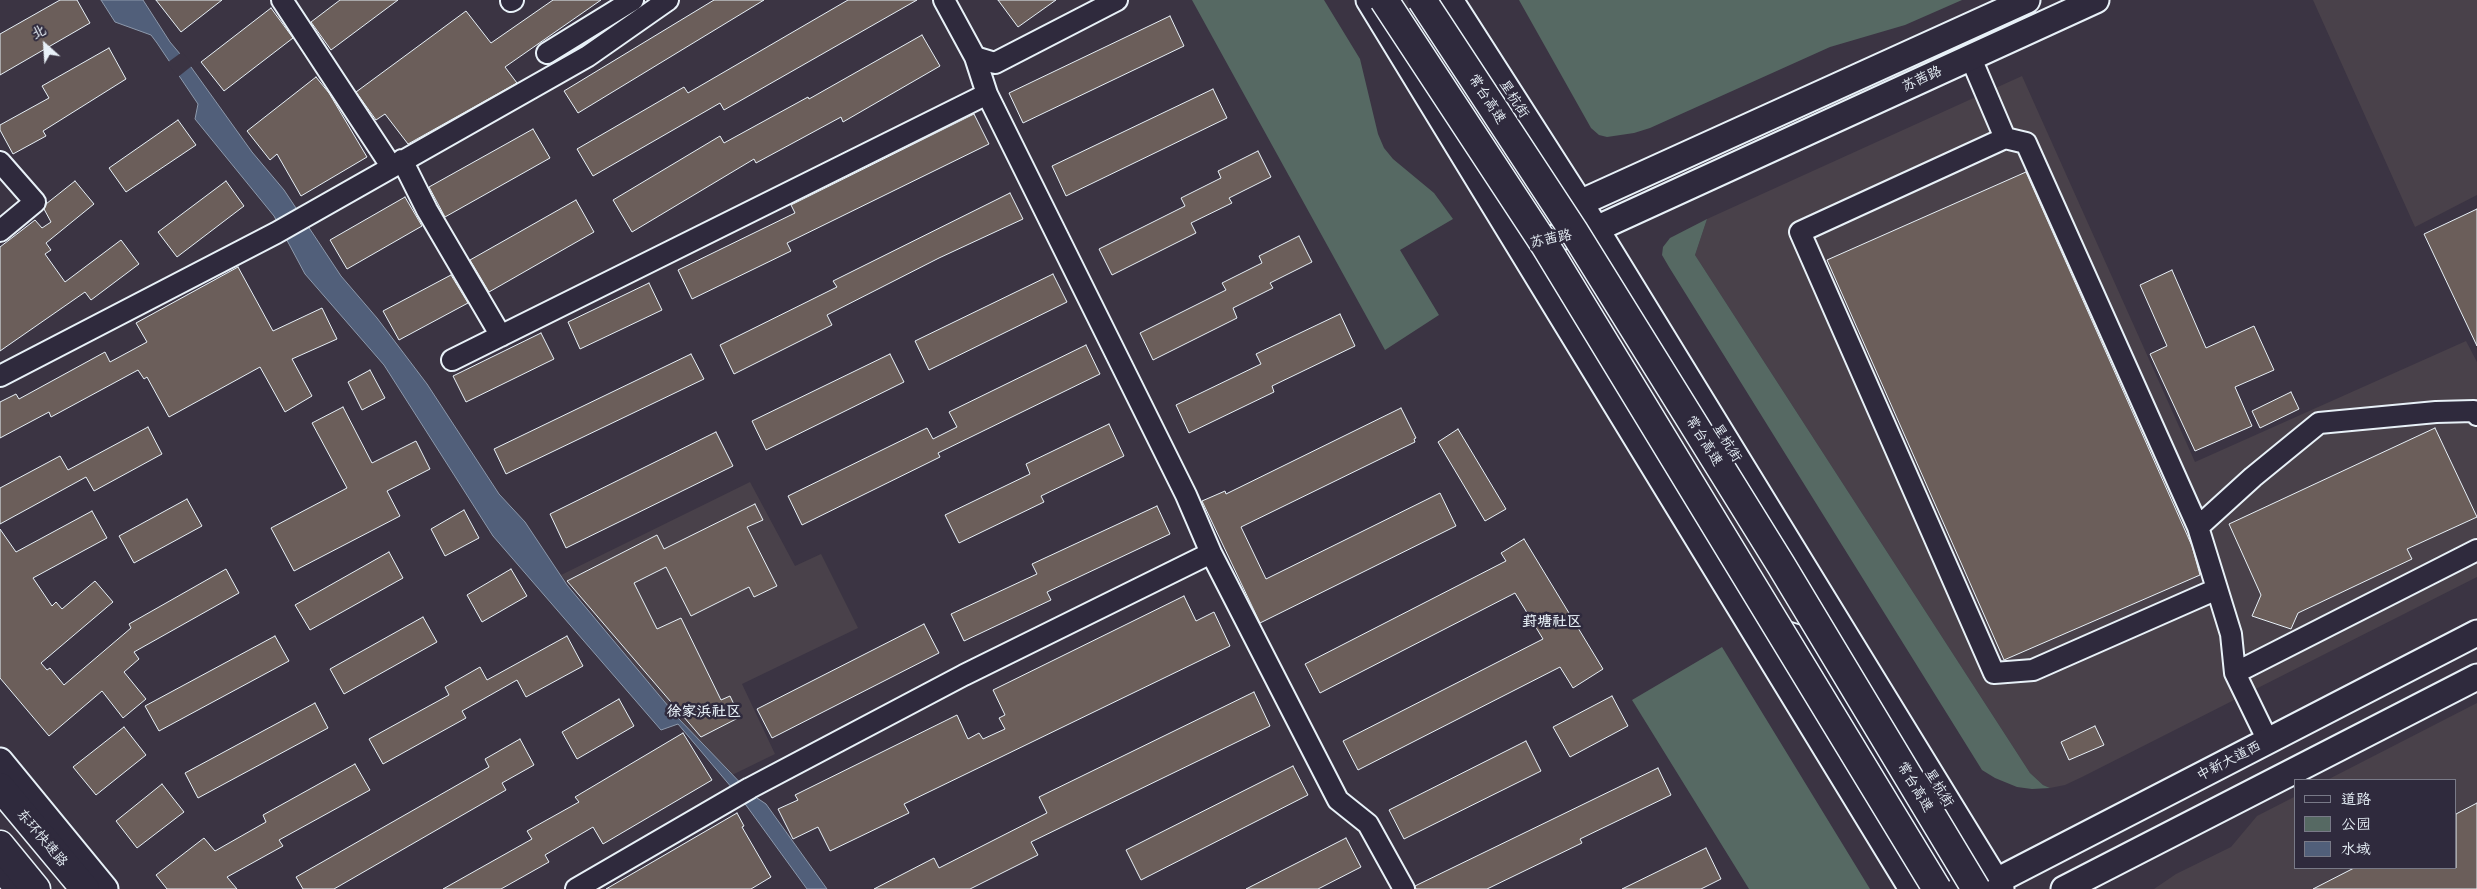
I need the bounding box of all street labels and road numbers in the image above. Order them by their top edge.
street label: 苏茜路 [1899,63,1945,95]
street label: 常台高速 [1465,71,1509,127]
street label: 星杭街 [1496,77,1532,121]
street label: 苏茜路 [1529,226,1573,252]
street label: 常台高速 [1682,413,1726,469]
street label: 星杭街 [1709,421,1745,465]
street label: 中新大道西 [2194,738,2264,784]
street label: 常台高速 [1893,759,1937,815]
street label: 星杭街 [1921,766,1957,810]
street label: 东环快速路 [13,806,71,870]

